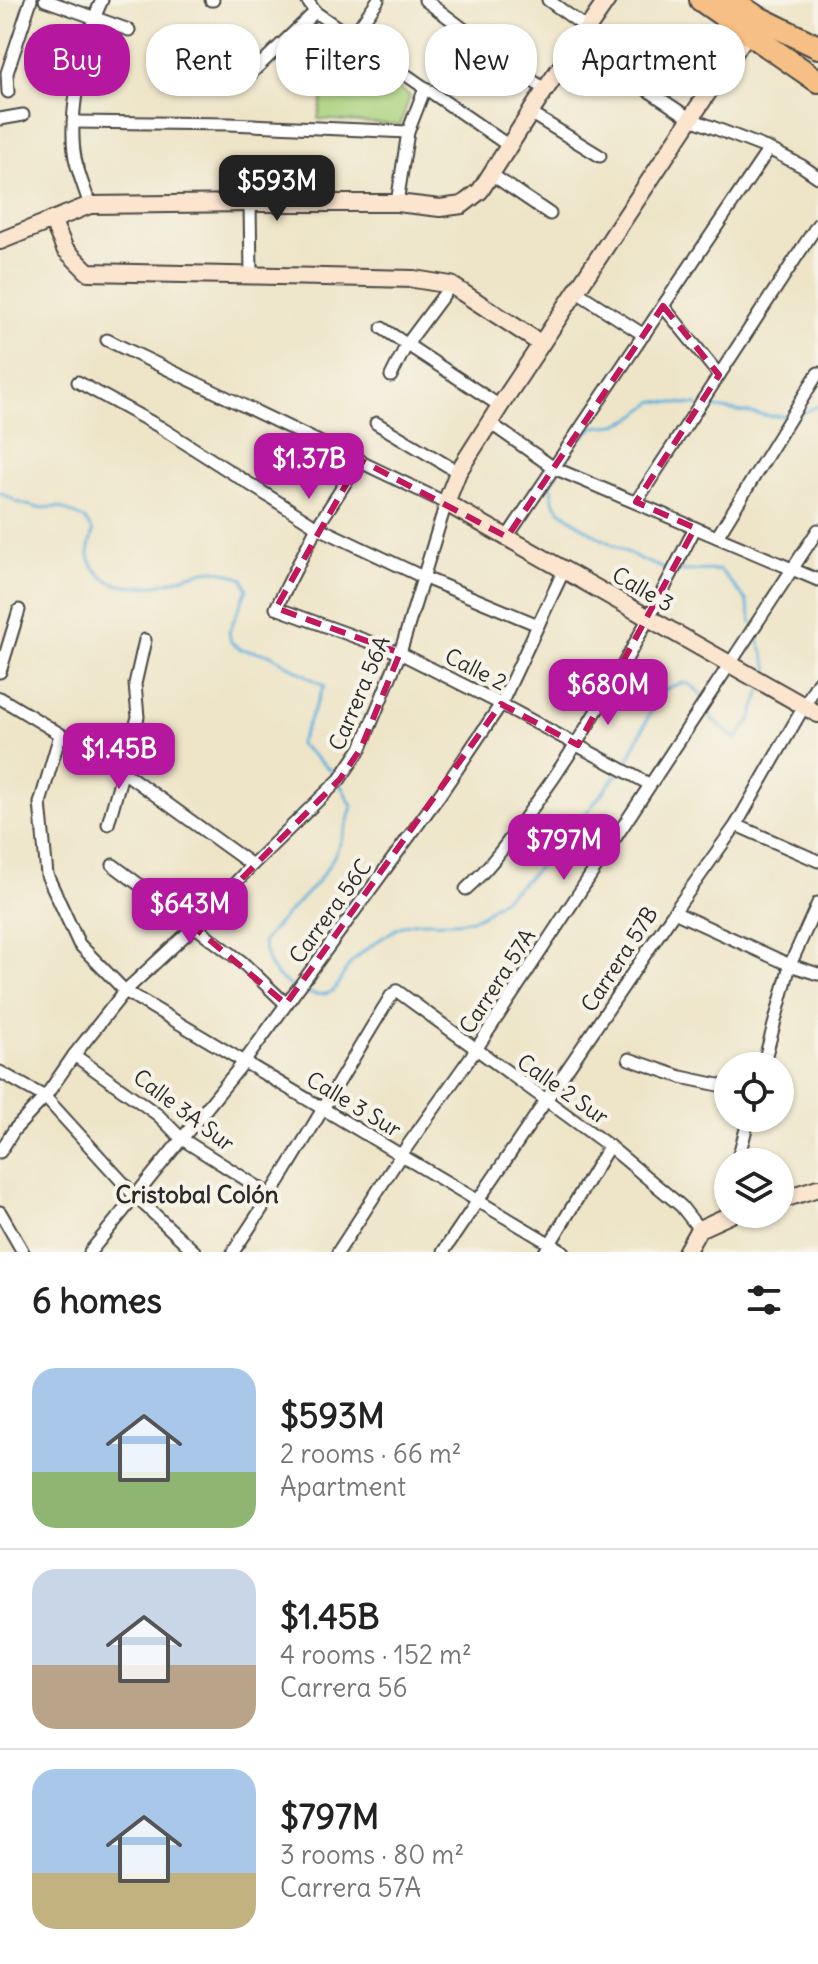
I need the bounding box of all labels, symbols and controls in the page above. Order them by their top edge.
chip: Buy [24,24,130,96]
chip: Rent [146,24,260,96]
chip: Filters [276,24,409,96]
chip: New [425,24,537,96]
chip: Apartment [553,24,745,96]
pin: $593M [221,155,333,223]
text: $593M [237,164,317,197]
pin: $1.37B [244,433,374,501]
text: $1.37B [272,442,346,475]
street label: Calle 3 [607,560,679,618]
street label: Carrera 56A [322,631,396,755]
street label: Calle 2 [440,642,512,696]
pin: $680M [552,659,664,727]
text: $680M [567,668,649,701]
pin: $1.45B [54,723,184,791]
text: $1.45B [81,732,157,765]
pin: $797M [508,814,620,882]
text: $797M [526,823,602,856]
street label: Carrera 56C [283,853,377,969]
pin: $643M [134,878,246,946]
text: $643M [150,887,230,920]
street label: Carrera 57B [574,901,664,1017]
street label: Carrera 57A [453,923,541,1039]
street label: Calle 2 Sur [512,1047,614,1131]
map controls [714,1052,794,1228]
button: locate [714,1052,794,1132]
street label: Calle 3A Sur [128,1063,240,1157]
street label: Calle 3 Sur [302,1065,406,1143]
button: layers [714,1148,794,1228]
district label: Cristobal Colón [115,1179,279,1209]
icon: filters [742,1278,786,1322]
text: 6 homes [32,1279,162,1322]
text: $593M [280,1394,385,1437]
icon: home [96,1400,192,1496]
text: 2 rooms · 66 m² [280,1437,462,1470]
text: Apartment [280,1470,406,1503]
text: $1.45B [280,1595,380,1638]
icon: home [96,1601,192,1697]
text: 4 rooms · 152 m² [280,1638,472,1671]
text: Carrera 56 [280,1671,408,1704]
text: $797M [280,1795,379,1838]
icon: home [96,1801,192,1897]
text: 3 rooms · 80 m² [280,1838,464,1871]
text: Carrera 57A [280,1871,421,1904]

